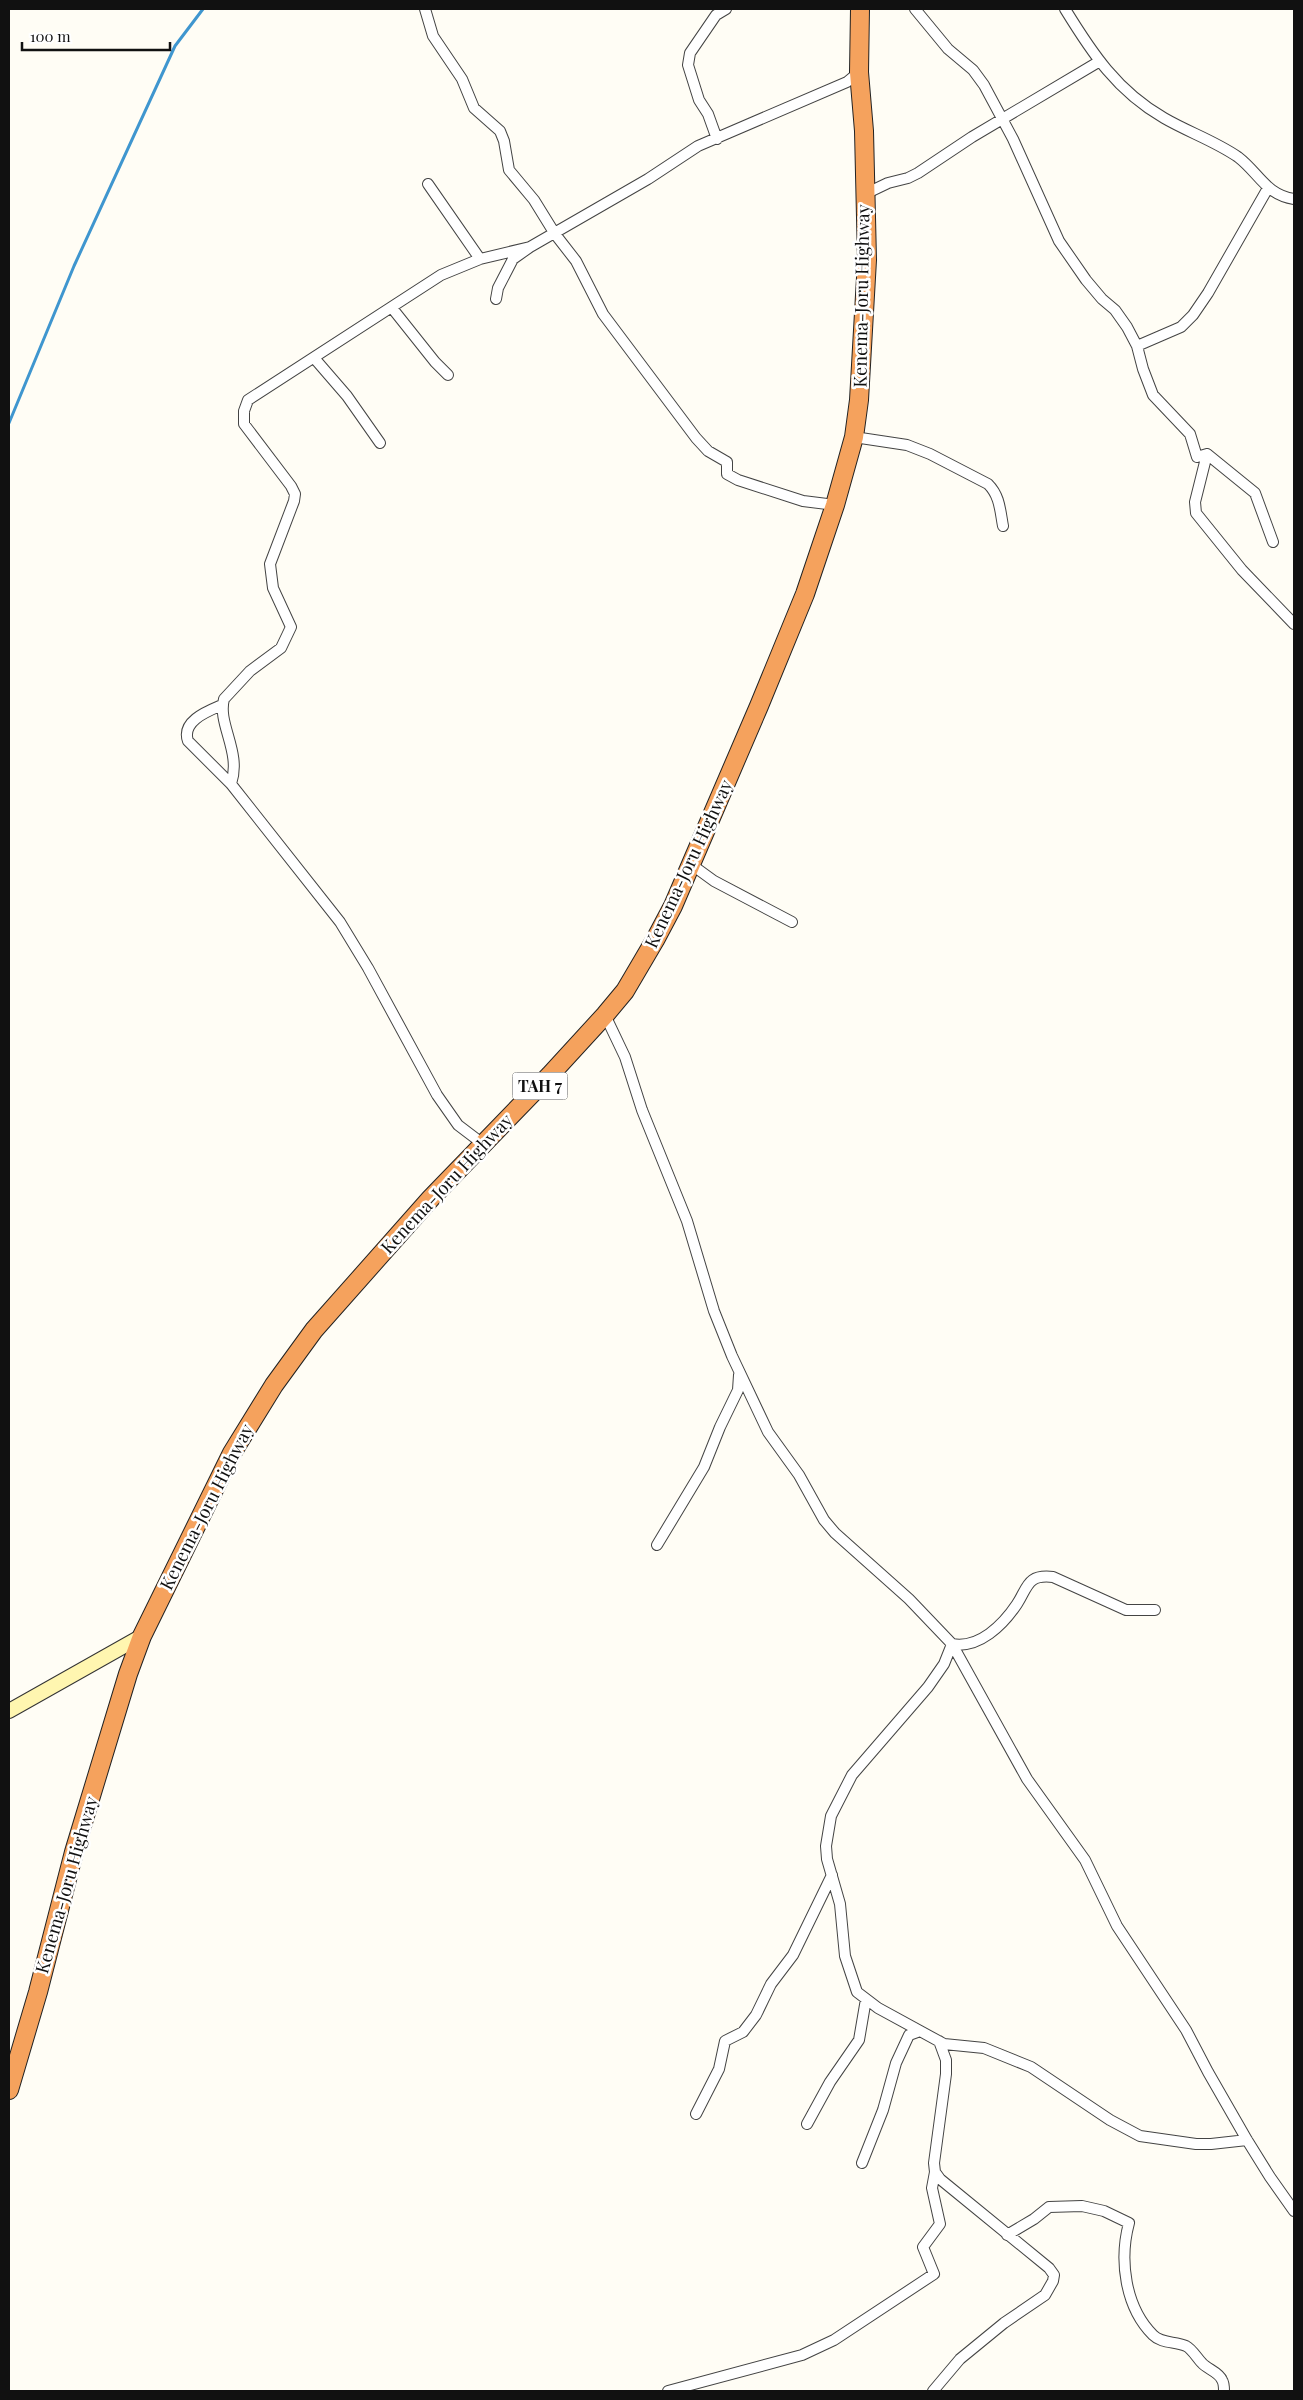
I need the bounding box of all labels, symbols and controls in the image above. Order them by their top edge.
scale bar [22,20,170,52]
text: 100 m [30,26,71,46]
street label: Kenema-Joru Highway [847,204,875,388]
street label: Kenema-Joru Highway [638,775,738,952]
road number: TAH 7 [512,1072,568,1100]
street label: Kenema-Joru Highway [375,1108,518,1259]
street label: Kenema-Joru Highway [154,1419,258,1594]
street label: Kenema-Joru Highway [29,1793,103,1976]

